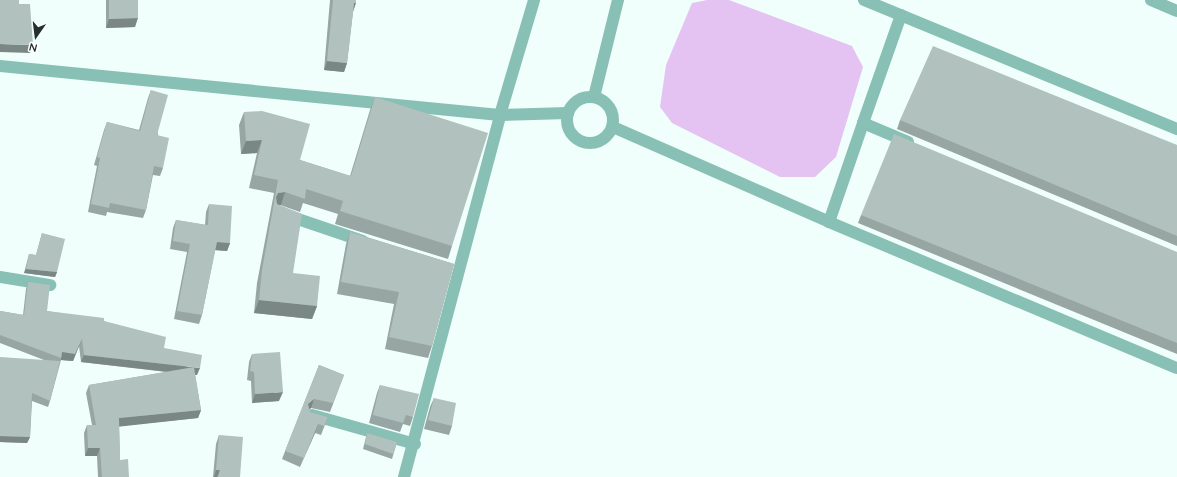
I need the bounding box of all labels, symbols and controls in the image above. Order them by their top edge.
north arrow [16,16,56,56]
text: N [27,40,39,55]

